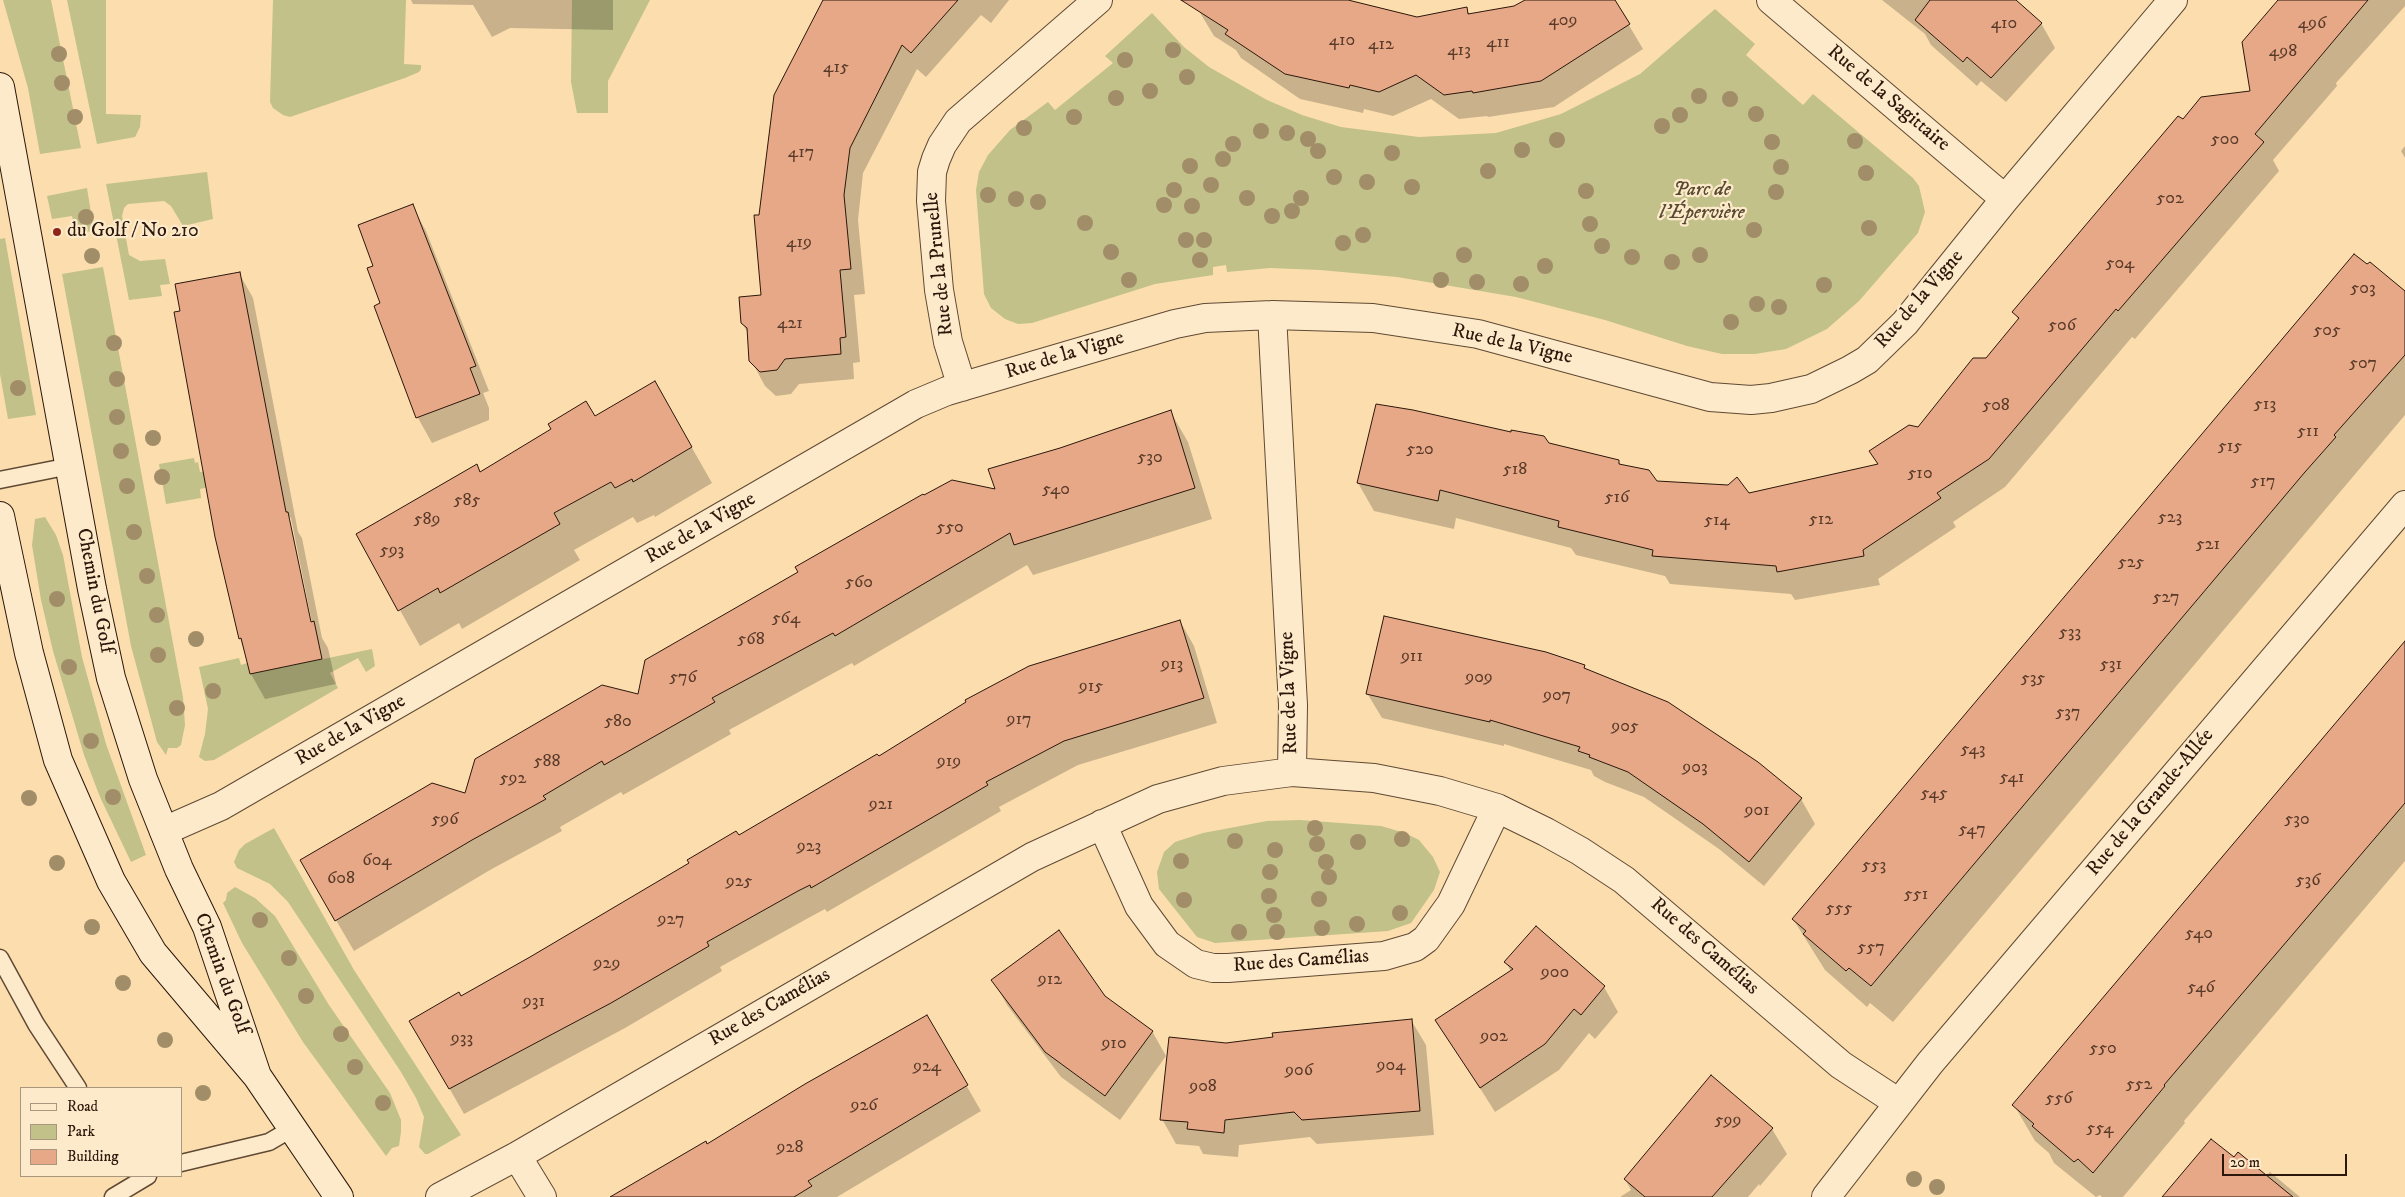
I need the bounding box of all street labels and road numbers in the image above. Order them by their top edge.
street label: Rue de la Sagittaire [1822,41,1954,157]
street label: Rue de la Prunelle [921,191,959,337]
street label: Rue de la Vigne [1871,246,1969,354]
street label: Rue de la Vigne [1449,319,1575,371]
street label: Rue de la Vigne [1003,327,1127,385]
street label: Rue de la Vigne [642,488,760,570]
street label: Chemin du Golf [70,526,118,656]
street label: Rue de la Vigne [1276,631,1304,755]
street label: Rue de la Vigne [292,690,410,772]
street label: Rue de la Grande-Allée [2082,725,2220,881]
street label: Rue des Camélias [1645,893,1763,1001]
street label: Chemin du Golf [188,910,254,1038]
street label: Rue des Camélias [1232,945,1370,979]
street label: Rue des Camélias [705,964,835,1052]

